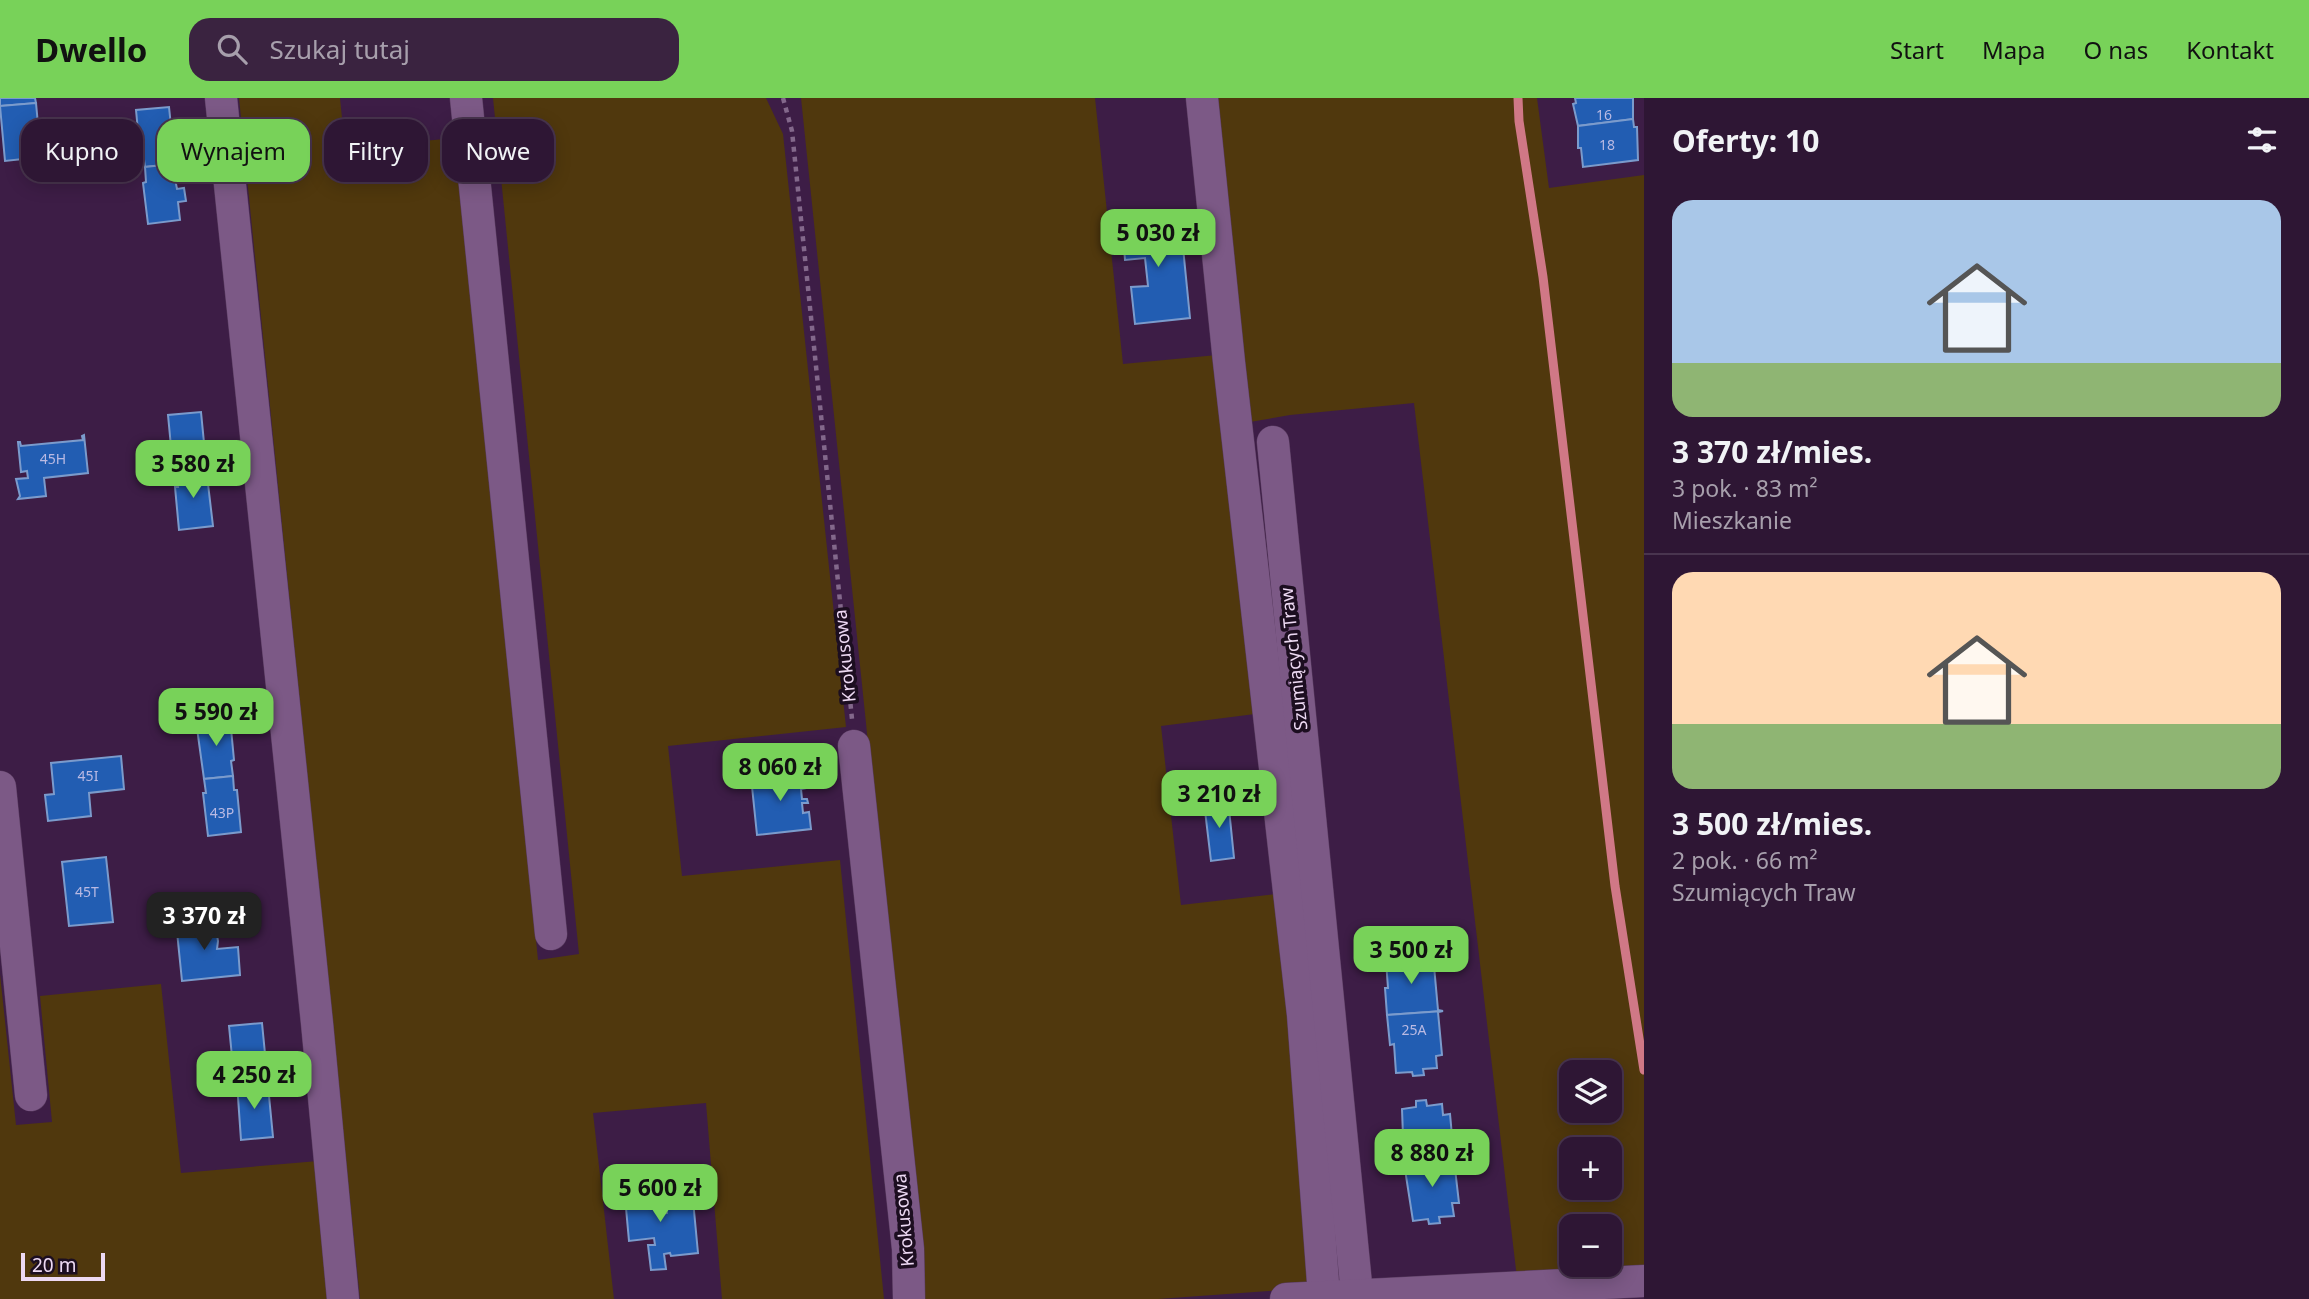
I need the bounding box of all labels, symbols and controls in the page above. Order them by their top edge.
search box [189,18,679,81]
text: Dwello [35,27,147,72]
icon: search [213,30,251,68]
text: Szukaj tutaj [269,31,410,67]
text: Start [1890,33,1944,66]
text: Mapa [1982,33,2045,66]
text: O nas [2083,33,2148,66]
text: Kontakt [2186,33,2274,66]
house number: 16 [1596,105,1612,124]
chip: Kupno [21,119,143,182]
chip: Wynajem [157,119,310,182]
chip: Filtry [324,119,428,182]
chip: Nowe [442,119,554,182]
text: Oferty: 10 [1672,120,1819,161]
icon: filters [2243,121,2281,159]
house number: 18 [1599,135,1615,154]
pin: 5 030 zł [1086,209,1230,269]
text: 5 030 zł [1117,216,1199,248]
icon: home [1914,245,2040,371]
text: 3 370 zł/mies. [1672,431,1872,472]
pin: 3 580 zł [121,440,265,500]
text: 3 580 zł [152,447,234,479]
house number: 45H [40,449,66,468]
text: 3 pok. · 83 m² [1672,472,1818,504]
text: Mieszkanie [1672,504,1792,536]
street label: Szumiących Traw [1274,586,1312,732]
street label: Krokusowa [827,608,861,704]
icon: home [1914,617,2040,743]
pin: 5 590 zł [144,688,288,748]
text: 5 590 zł [175,695,257,727]
pin: 8 060 zł [708,744,852,803]
text: 8 060 zł [739,750,821,782]
house number: 45I [78,766,99,785]
pin: 3 210 zł [1147,770,1291,830]
text: 3 210 zł [1178,777,1260,809]
house number: 43P [210,803,234,822]
text: 3 500 zł/mies. [1672,803,1872,844]
text: 2 pok. · 66 m² [1672,844,1818,876]
text: Szumiących Traw [1672,876,1856,908]
house number: 45T [75,882,99,901]
pin: 3 370 zł [132,892,276,952]
text: 3 370 zł [163,899,245,931]
pin: 3 500 zł [1339,926,1483,986]
text: 3 500 zł [1370,933,1452,965]
house number: 25A [1402,1020,1427,1039]
pin: 4 250 zł [182,1052,326,1111]
text: 4 250 zł [213,1058,295,1090]
map controls [1559,1060,1622,1277]
button: layers [1559,1060,1622,1123]
pin: 8 880 zł [1360,1130,1504,1189]
text: 8 880 zł [1391,1136,1473,1168]
button: + [1559,1137,1622,1200]
pin: 5 600 zł [588,1164,732,1224]
text: 5 600 zł [619,1171,701,1203]
street label: Krokusowa [887,1173,919,1268]
button: − [1559,1214,1622,1277]
scale bar [21,1250,105,1282]
text: 20 m [32,1252,76,1278]

